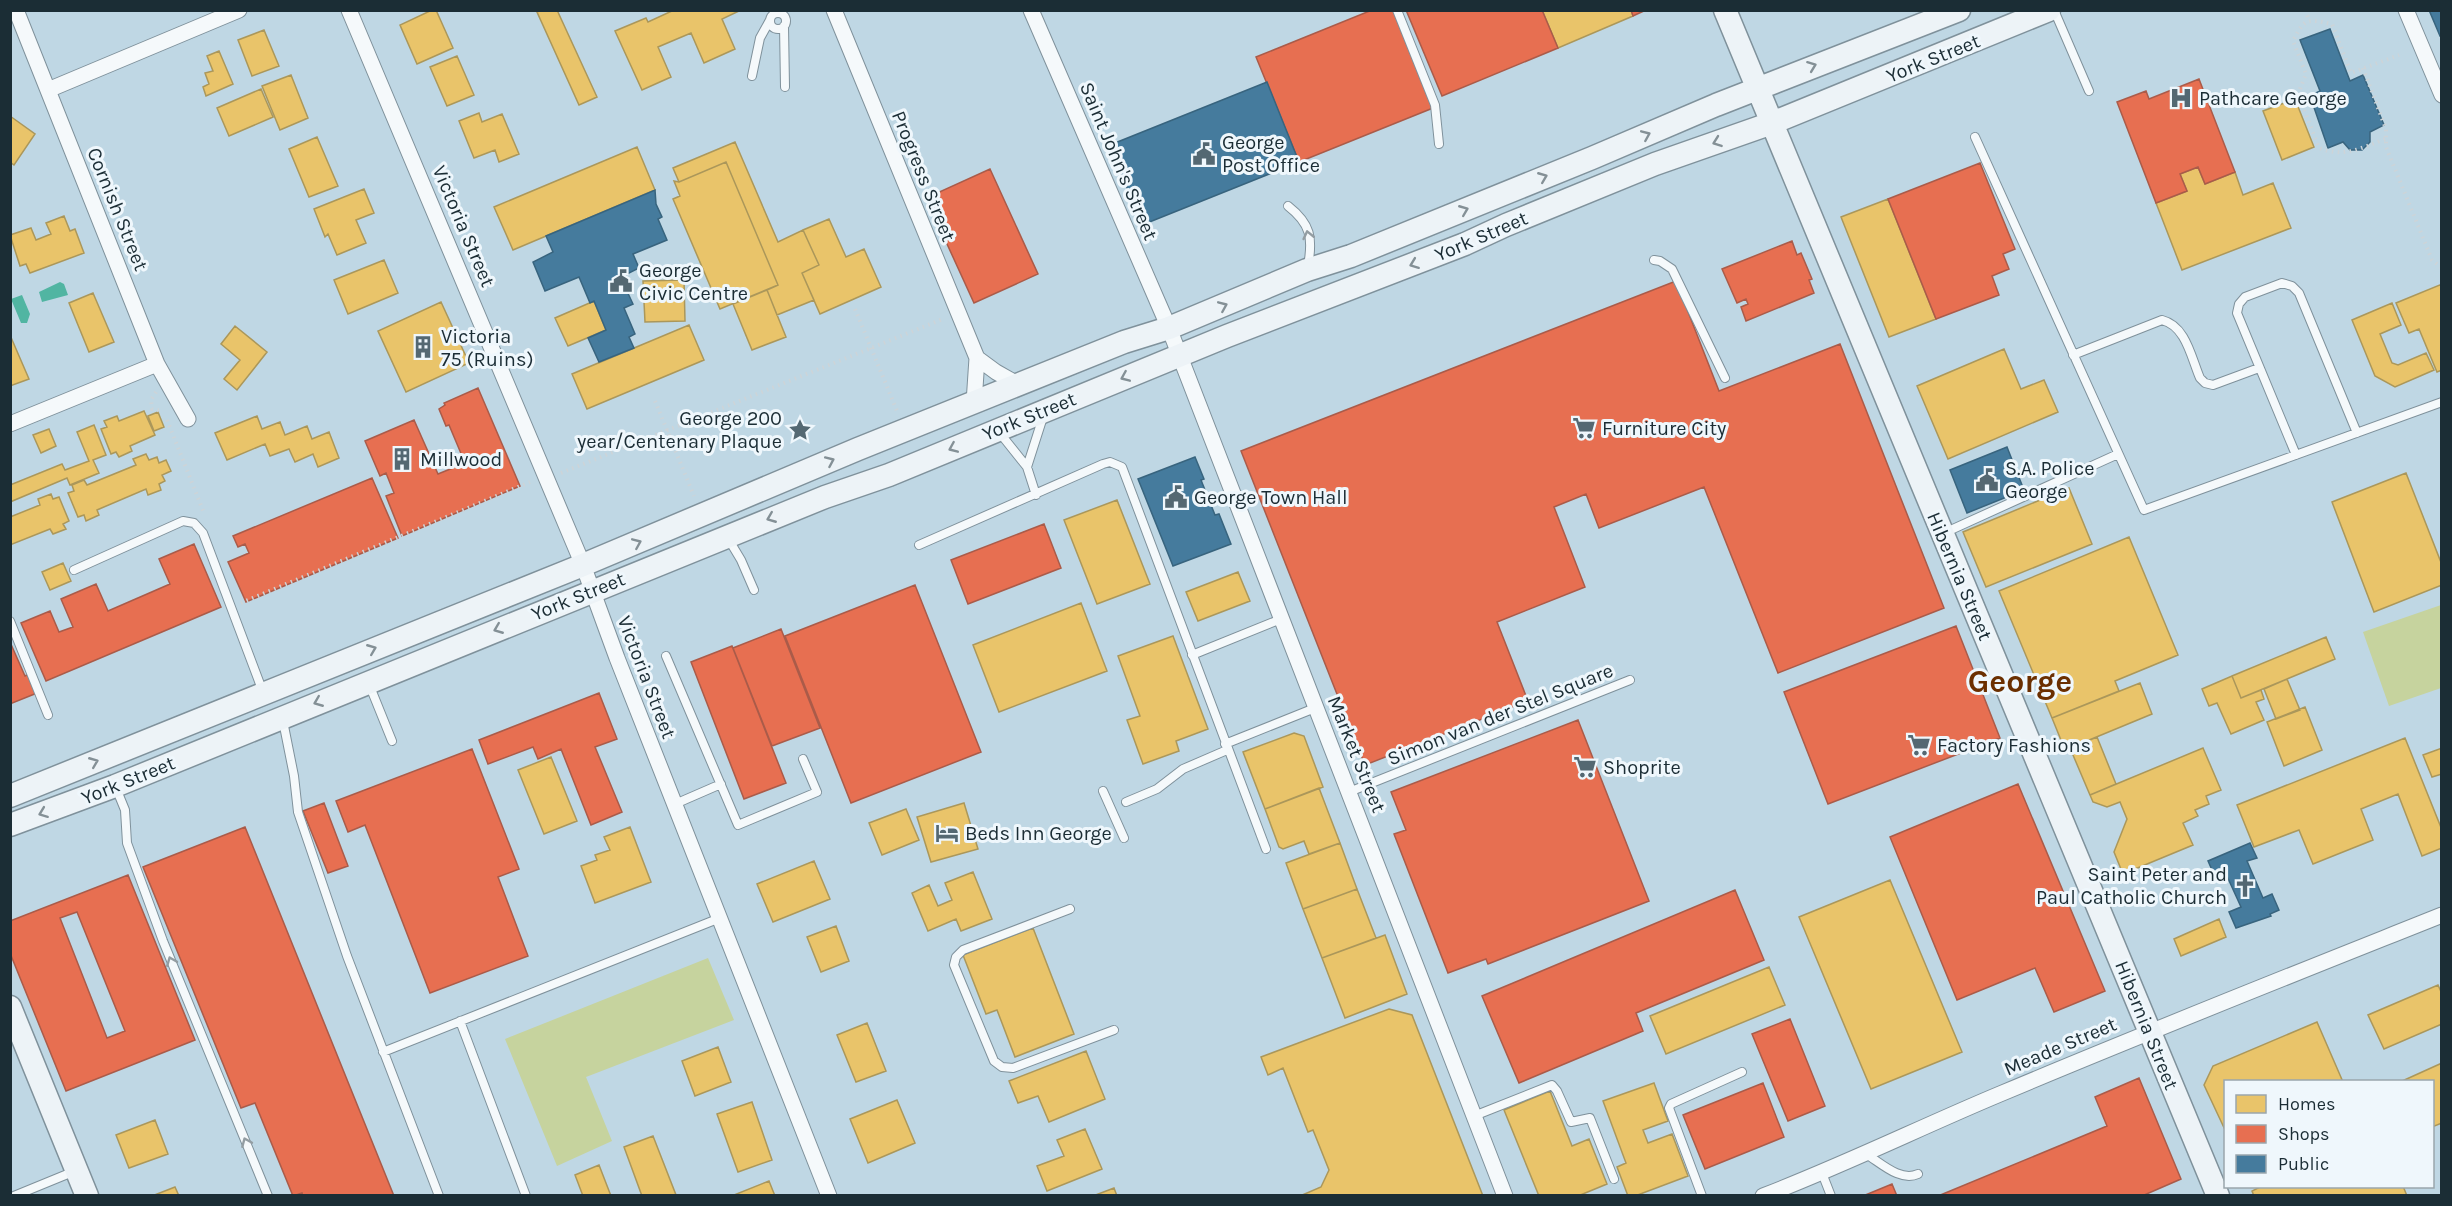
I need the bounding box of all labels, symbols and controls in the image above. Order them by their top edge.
street label: York Street [1883,29,1984,88]
one-way arrow [1806,61,1817,73]
street label: Saint John's Street [1075,79,1162,244]
hospital icon: Pathcare George [2168,85,2194,111]
place label: Pathcare George [2199,87,2347,110]
street label: Progress Street [887,108,960,245]
one-way arrow [1639,130,1650,142]
place label: George Post Office [1222,131,1320,177]
one-way arrow [1712,135,1723,148]
public building icon: George Post Office [1191,141,1217,167]
street label: Cornish Street [82,144,153,275]
street label: Victoria Street [428,162,500,291]
one-way arrow [1537,172,1548,184]
one-way arrow [1457,205,1468,217]
street label: York Street [1431,206,1532,266]
one-way arrow [1302,230,1315,240]
one-way arrow [1409,257,1420,269]
place label: George Civic Centre [639,259,748,305]
public building icon: George Civic Centre [608,268,634,294]
one-way arrow [1217,301,1228,313]
place label: Victoria 75 (Ruins) [441,325,534,371]
building icon: Victoria 75 (Ruins) [410,334,436,360]
one-way arrow [1120,370,1131,382]
street label: York Street [979,387,1080,446]
place label: George 200 year/Centenary Plaque [576,407,782,453]
supermarket icon: Furniture City [1571,415,1597,441]
place icon: George 200 year/Centenary Plaque [787,417,813,443]
place label: Furniture City [1602,417,1726,440]
one-way arrow [948,441,959,453]
building icon: Millwood [389,446,415,472]
place label: Millwood [420,448,502,471]
one-way arrow [823,456,834,468]
place label: S.A. Police George [2005,457,2095,503]
public building icon: S.A. Police George [1974,467,2000,493]
public building icon: George Town Hall [1163,484,1189,510]
place label: George Town Hall [1194,486,1348,509]
street label: Hibernia Street [1922,508,1997,644]
one-way arrow [766,511,777,523]
one-way arrow [631,538,642,550]
street label: York Street [528,567,629,626]
street label: Victoria Street [613,612,681,742]
one-way arrow [494,622,505,634]
one-way arrow [366,644,377,656]
street label: Simon van der Stel Square [1384,659,1616,770]
district label: George [1968,663,2072,700]
street label: Market Street [1323,692,1391,816]
one-way arrow [313,695,324,707]
supermarket icon: Factory Fashions [1906,732,1932,758]
place label: Factory Fashions [1937,734,2091,757]
street label: York Street [78,751,179,810]
supermarket icon: Shoprite [1572,754,1598,780]
place label: Shoprite [1603,756,1681,779]
one-way arrow [88,757,99,769]
one-way arrow [38,806,49,818]
hotel icon: Beds Inn George [934,820,960,846]
place label: Beds Inn George [965,822,1112,845]
place label: Saint Peter and Paul Catholic Church [2036,863,2227,909]
church icon: Saint Peter and Paul Catholic Church [2232,873,2258,899]
one-way arrow [166,957,178,968]
street label: Hibernia Street [2110,957,2183,1094]
street label: Meade Street [2000,1012,2120,1080]
legend [2224,1080,2434,1188]
text: Homes [2278,1093,2335,1115]
text: Shops [2278,1123,2330,1145]
one-way arrow [241,1137,253,1148]
text: Public [2278,1153,2329,1175]

